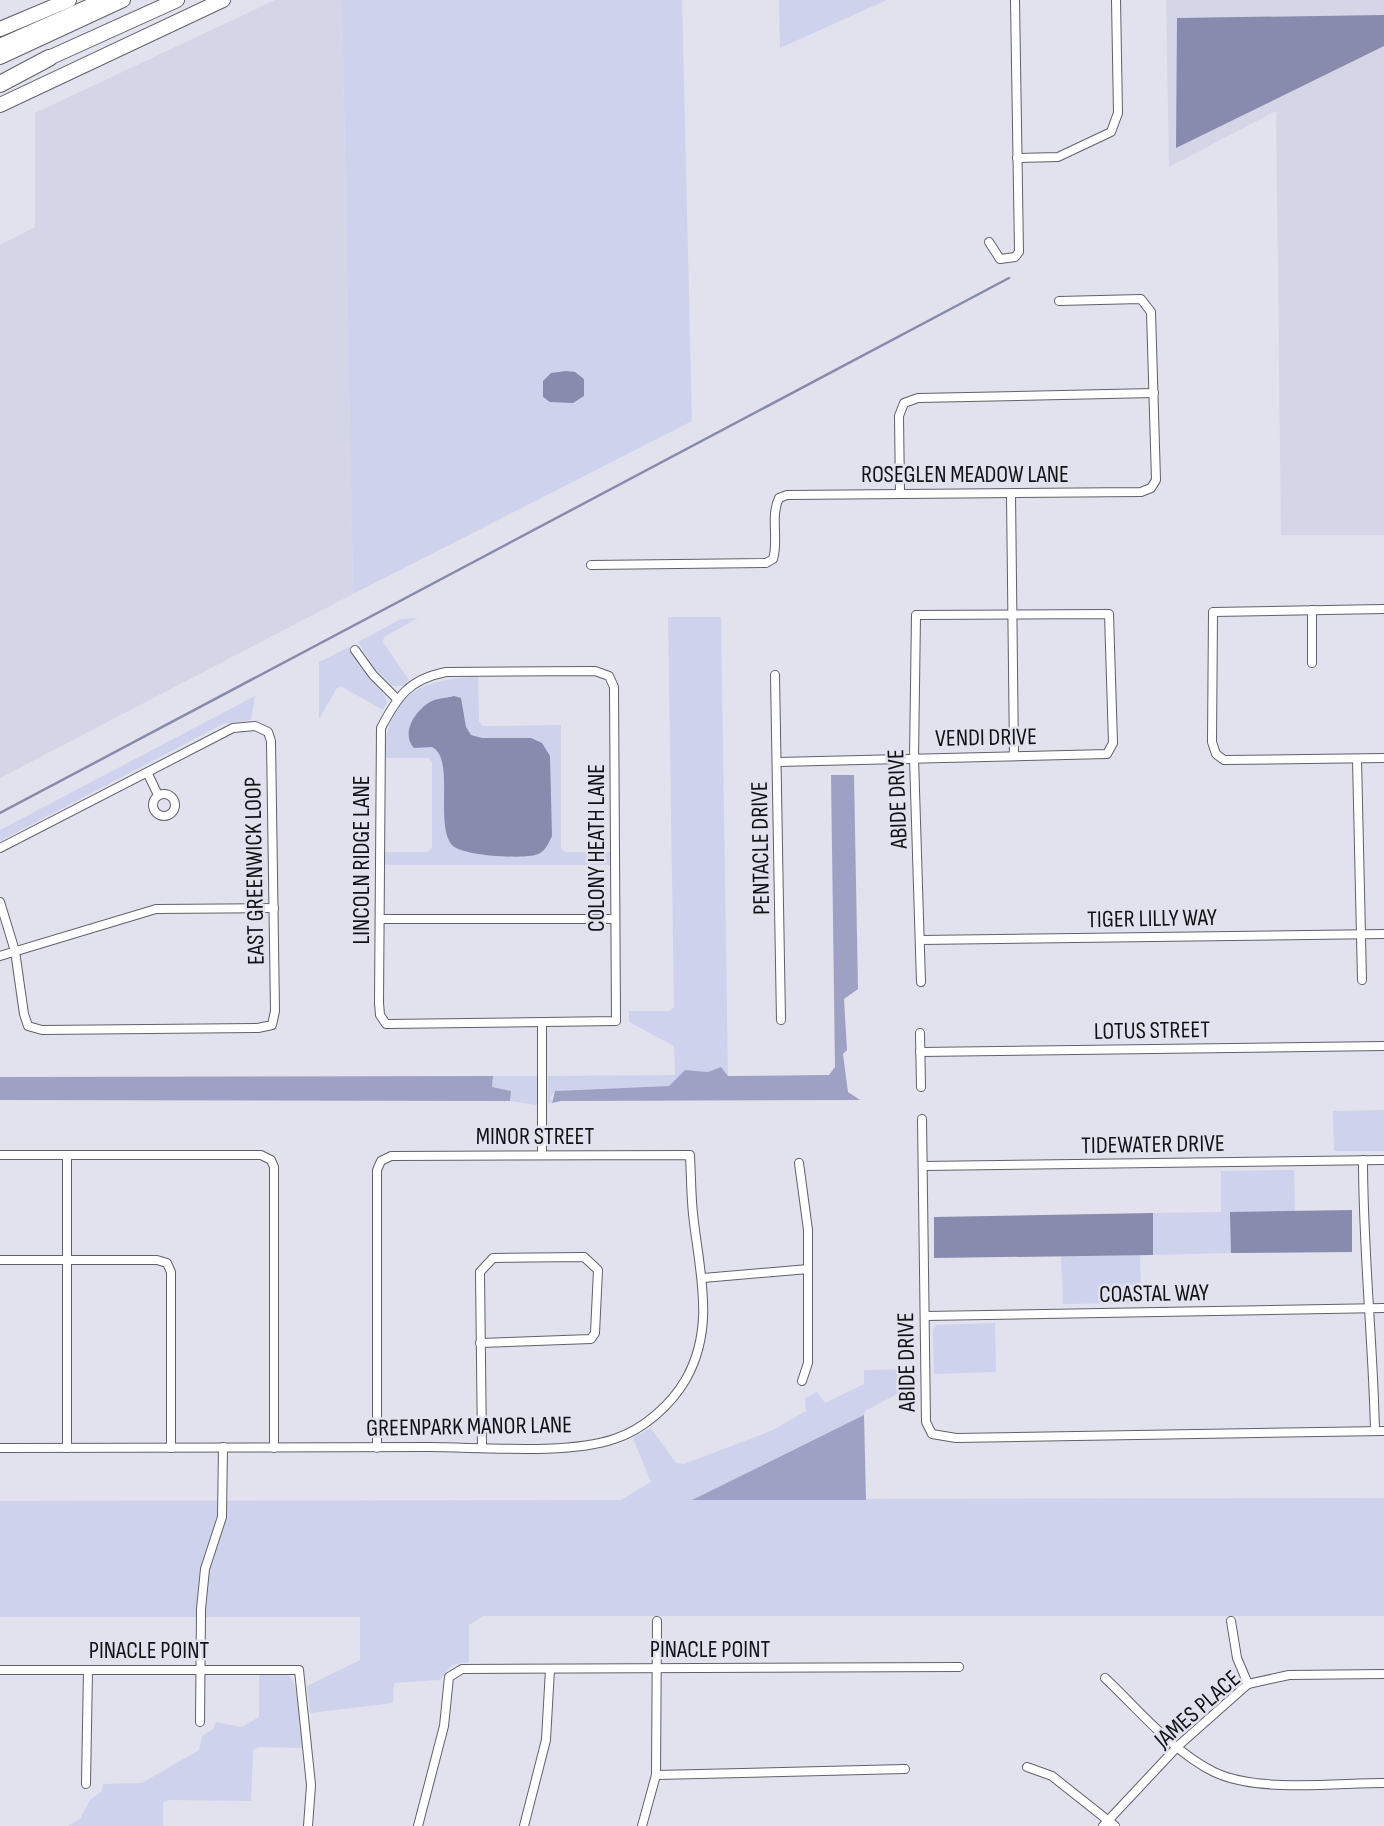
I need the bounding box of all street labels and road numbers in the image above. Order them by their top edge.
street label: ROSEGLEN MEADOW LANE [861,460,1069,489]
street label: VENDI DRIVE [935,722,1037,753]
street label: ABIDE DRIVE [881,749,914,850]
street label: COLONY HEATH LANE [582,764,611,932]
street label: LINCOLN RIDGE LANE [347,775,376,945]
street label: EAST GREENWICK LOOP [238,777,271,965]
street label: PENTACLE DRIVE [745,781,776,915]
street label: TIGER LILLY WAY [1087,903,1217,934]
street label: LOTUS STREET [1094,1015,1211,1046]
street label: MINOR STREET [476,1122,595,1151]
street label: TIDEWATER DRIVE [1081,1129,1225,1160]
street label: COASTAL WAY [1099,1278,1209,1309]
street label: ABIDE DRIVE [891,1312,922,1413]
street label: GREENPARK MANOR LANE [366,1410,572,1443]
street label: PINACLE POINT [650,1635,770,1664]
street label: PINACLE POINT [89,1636,209,1665]
street label: JAMES PLACE [1148,1664,1246,1755]

